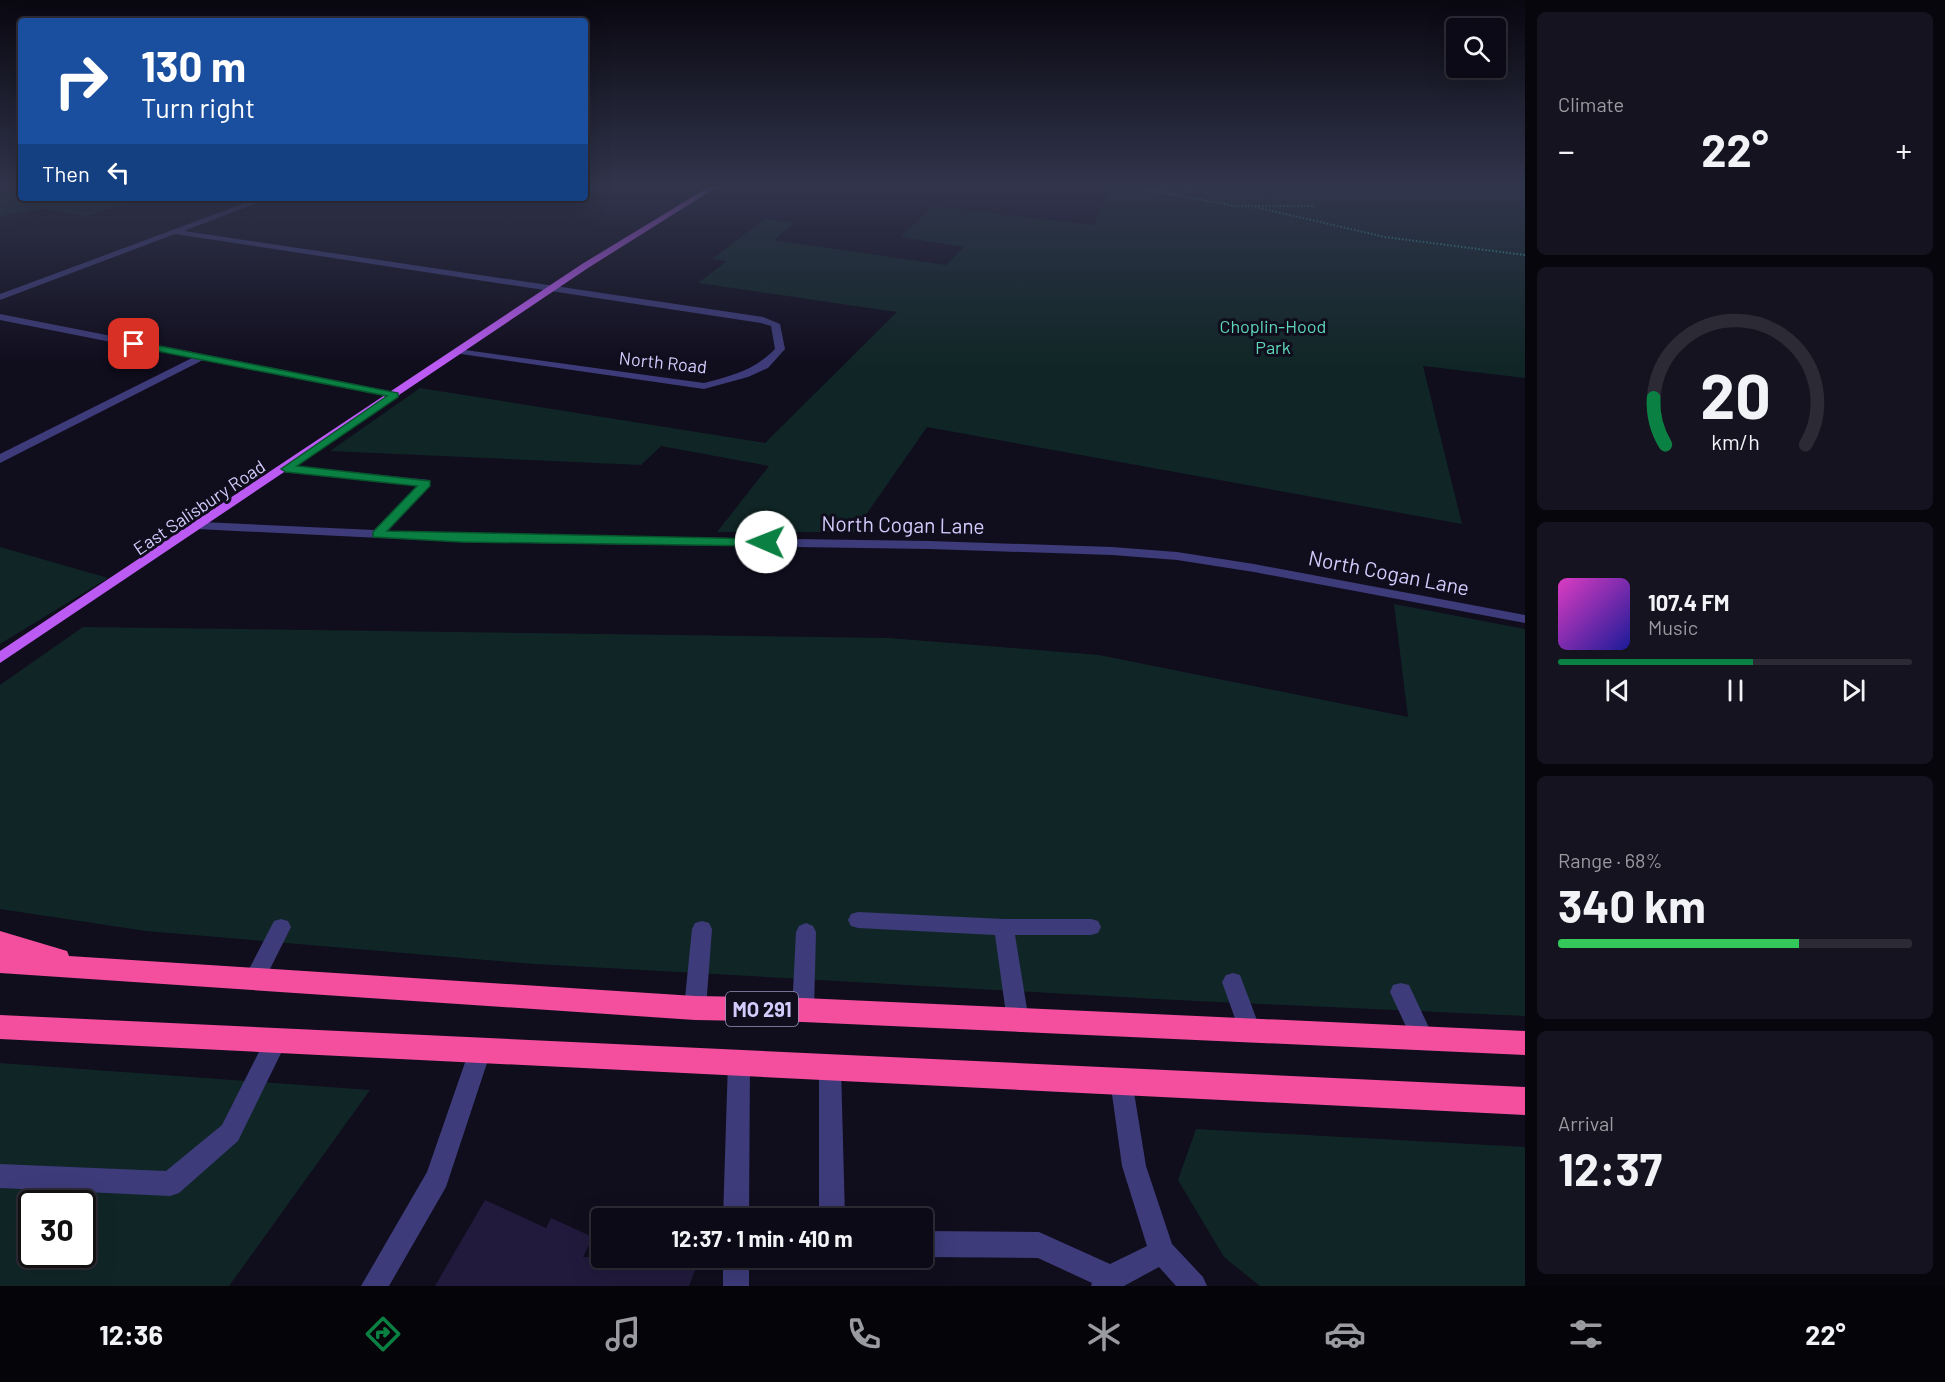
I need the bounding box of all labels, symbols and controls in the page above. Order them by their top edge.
map controls [1446,18,1506,78]
button: search [1446,18,1506,78]
text: 130 m [141,40,246,90]
icon: right [42,42,120,120]
text: Turn right [141,91,255,123]
text: Climate [1558,92,1624,116]
text: 22° [1701,122,1769,176]
text: − [1558,130,1575,170]
text: + [1895,130,1912,170]
icon: left [102,156,135,189]
text: Then [42,160,90,186]
park label: Choplin-Hood Park [1220,315,1326,358]
pin [108,318,159,369]
icon: arrive [117,327,150,360]
street label: North Road [618,346,708,378]
text: 20 [1700,357,1770,431]
text: km/h [1711,430,1759,455]
street label: East Salisbury Road [129,455,269,559]
position arrow [734,510,798,574]
street label: North Cogan Lane [821,510,985,538]
street label: North Cogan Lane [1306,544,1472,600]
text: 107.4 FM [1648,589,1730,615]
text: Music [1648,615,1698,639]
icon: previous [1601,674,1634,707]
icon: pause [1719,674,1752,707]
icon: next [1837,674,1870,707]
text: Range · 68% [1558,848,1662,872]
text: 340 km [1558,878,1706,932]
road number: MO 291 [726,992,798,1026]
text: Arrival [1558,1111,1614,1135]
text: 12:37 [1558,1141,1662,1195]
speed limit sign: 30 [18,1190,96,1268]
text: 12:37 · 1 min · 410 m [671,1225,853,1251]
icon: directions [362,1313,404,1355]
icon: music [602,1313,644,1355]
icon: phone [843,1313,885,1355]
icon: climate [1083,1313,1125,1355]
icon: car [1324,1313,1366,1355]
icon: filters [1565,1313,1607,1355]
text: 12:36 [99,1318,163,1350]
text: 22° [1805,1318,1846,1350]

